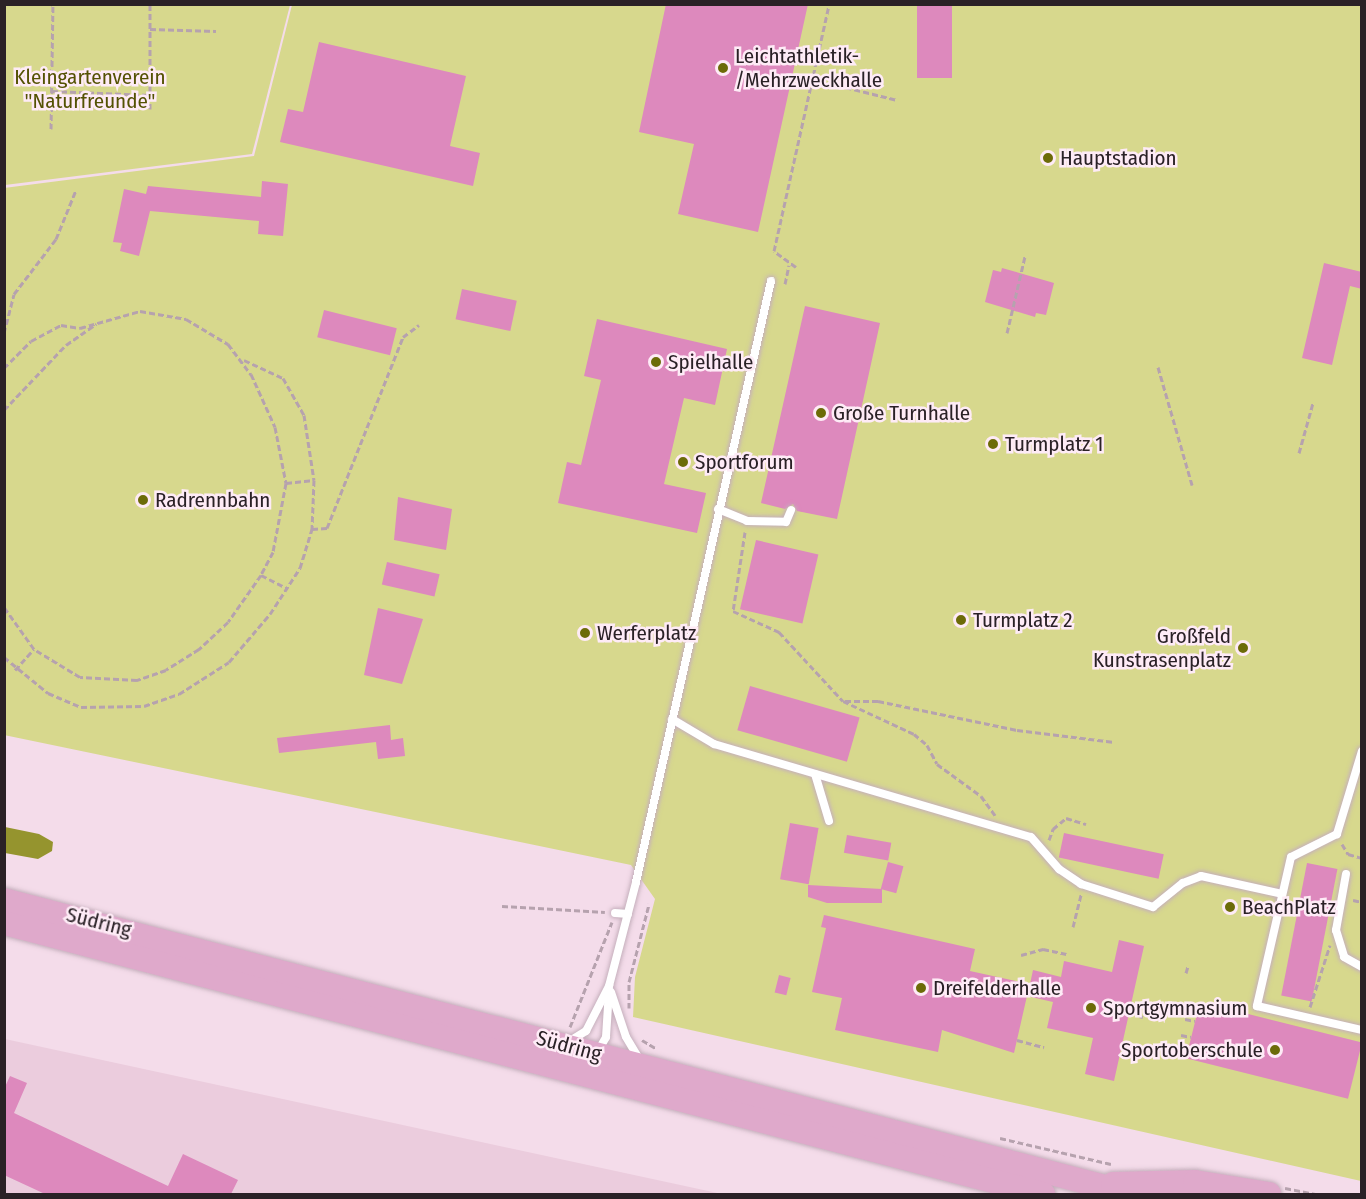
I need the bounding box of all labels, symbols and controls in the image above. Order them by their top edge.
place label: Leichtathletik- /Mehrzweckhalle [735,43,882,93]
marker: Leichtathletik- /Mehrzweckhalle [716,61,730,75]
park label: Kleingartenverein "Naturfreunde" [14,64,166,114]
place label: Hauptstadion [1060,145,1177,171]
marker: Hauptstadion [1041,151,1055,165]
place label: Spielhalle [668,349,753,375]
marker: Spielhalle [649,355,663,369]
place label: Große Turnhalle [833,400,970,426]
marker: Große Turnhalle [814,406,828,420]
place label: Turmplatz 1 [1005,431,1104,457]
marker: Turmplatz 1 [986,437,1000,451]
place label: Sportforum [695,449,794,475]
marker: Sportforum [676,455,690,469]
place label: Radrennbahn [155,487,270,513]
marker: Radrennbahn [136,493,150,507]
place label: Turmplatz 2 [973,607,1073,633]
marker: Turmplatz 2 [954,613,968,627]
place label: Werferplatz [597,620,696,646]
place label: Großfeld Kunstrasenplatz [1093,623,1231,673]
marker: Werferplatz [578,626,592,640]
marker: Großfeld Kunstrasenplatz [1236,641,1250,655]
place label: BeachPlatz [1242,894,1336,920]
marker: BeachPlatz [1223,900,1237,914]
street label: Südring [64,902,134,942]
place label: Dreifelderhalle [933,975,1061,1001]
marker: Dreifelderhalle [914,981,928,995]
place label: Sportgymnasium [1103,995,1248,1021]
marker: Sportgymnasium [1084,1001,1098,1015]
street label: Südring [534,1025,604,1067]
place label: Sportoberschule [1121,1037,1263,1063]
marker: Sportoberschule [1268,1043,1282,1057]

